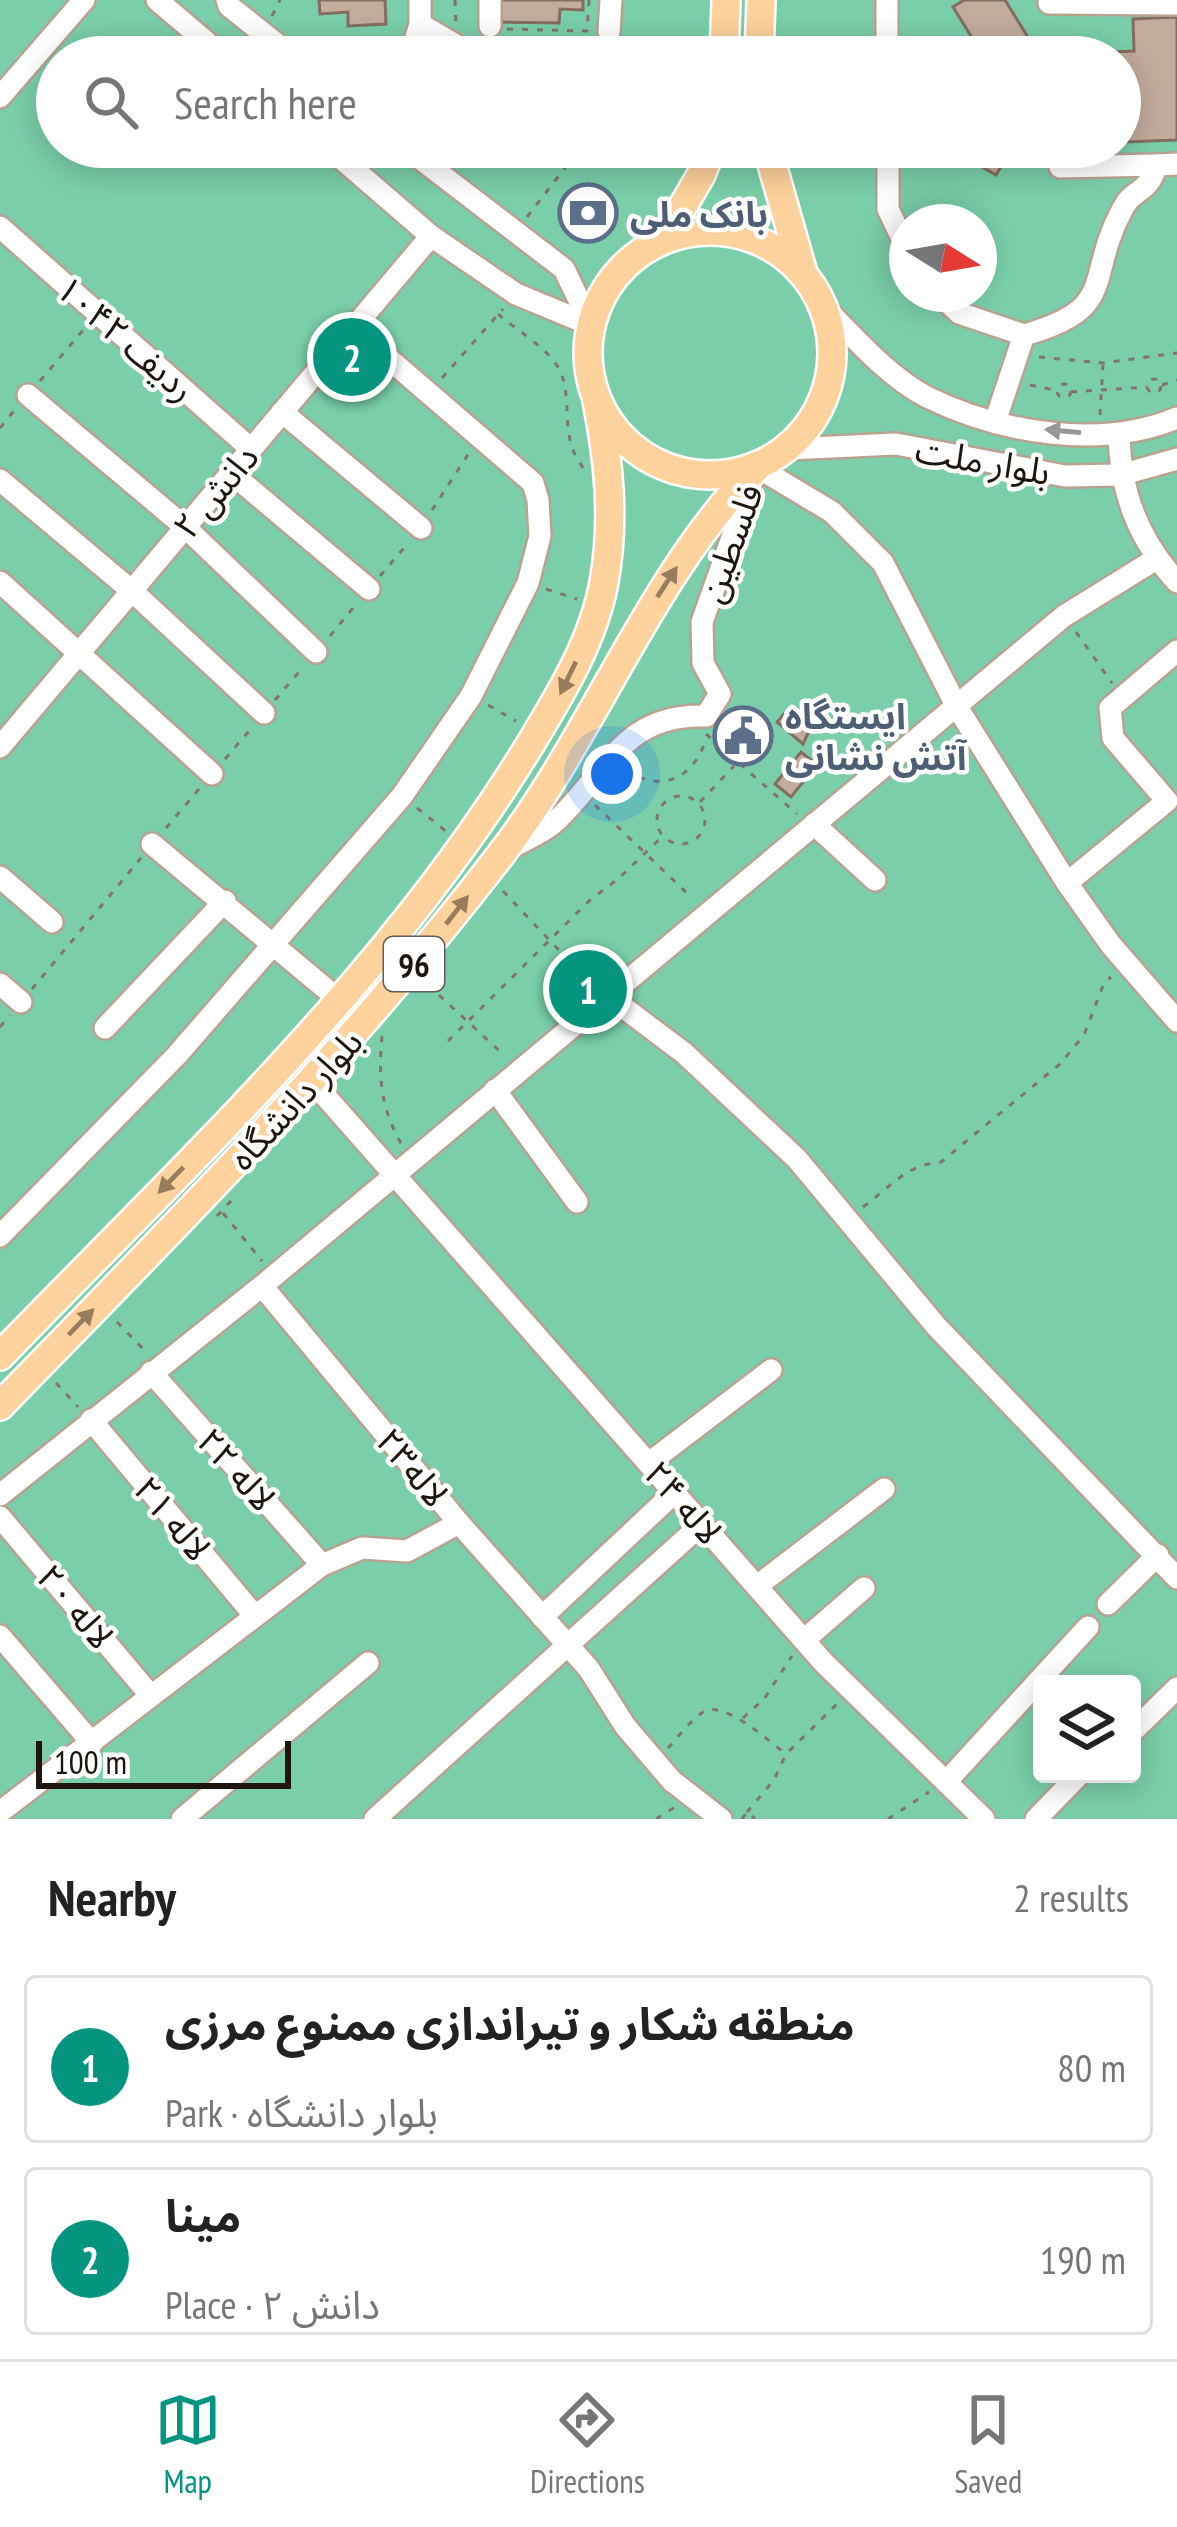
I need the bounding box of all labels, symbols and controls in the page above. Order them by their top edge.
search box [36,36,1141,168]
icon: search [78,69,144,135]
text: Search here [174,73,357,131]
bank icon: بانک ملی [557,182,619,244]
place label: بانک ملی [630,190,768,237]
north arrow [889,204,997,312]
street label: ردیف ۱۰۴۲ [47,265,205,411]
pin: 2 [313,312,391,402]
one-way arrow [1044,422,1081,441]
street label: بلوار ملت [912,425,1054,495]
street label: دانش ۲ [162,434,268,548]
street label: فلسطین [687,477,773,609]
one-way arrow [655,566,677,599]
one-way arrow [558,660,578,695]
place label: ایستگاه آتش نشانی [785,692,968,780]
public building icon: ایستگاه آتش نشانی [712,705,774,767]
your location [582,744,642,804]
one-way arrow [444,895,469,926]
road number: 96 [384,937,444,991]
pin: 1 [549,944,627,1034]
street label: بلوار دانشگاه [218,1019,372,1179]
one-way arrow [158,1165,186,1194]
one-way arrow [67,1308,95,1337]
street label: لاله ۲۲ [187,1417,287,1521]
street label: لاله۲۳ [366,1418,460,1516]
street label: لاله ۲۴ [635,1450,733,1554]
street label: لاله ۲۱ [124,1466,222,1570]
street label: لاله ۲۰ [27,1554,125,1658]
map controls [1033,1675,1141,1783]
button: layers [1033,1675,1141,1783]
scale bar [36,1735,291,1788]
text: 100 m [54,1740,127,1783]
text: Nearby [48,1864,176,1930]
text: 2 results [1013,1872,1129,1923]
text: منطقه شکار و تیراندازی ممنوع مرزی [165,1994,855,2052]
text: 1 [81,2042,99,2093]
text: 80 m [1057,2042,1126,2093]
text: Park · بلوار دانشگاه [165,2087,438,2138]
text: مینا [165,2186,241,2244]
text: 2 [81,2234,99,2285]
text: 190 m [1040,2234,1126,2285]
text: Place · دانش ۲ [165,2279,380,2330]
tab: Map [155,2387,221,2502]
tab: Directions [530,2387,645,2502]
tab: Saved [954,2387,1022,2502]

